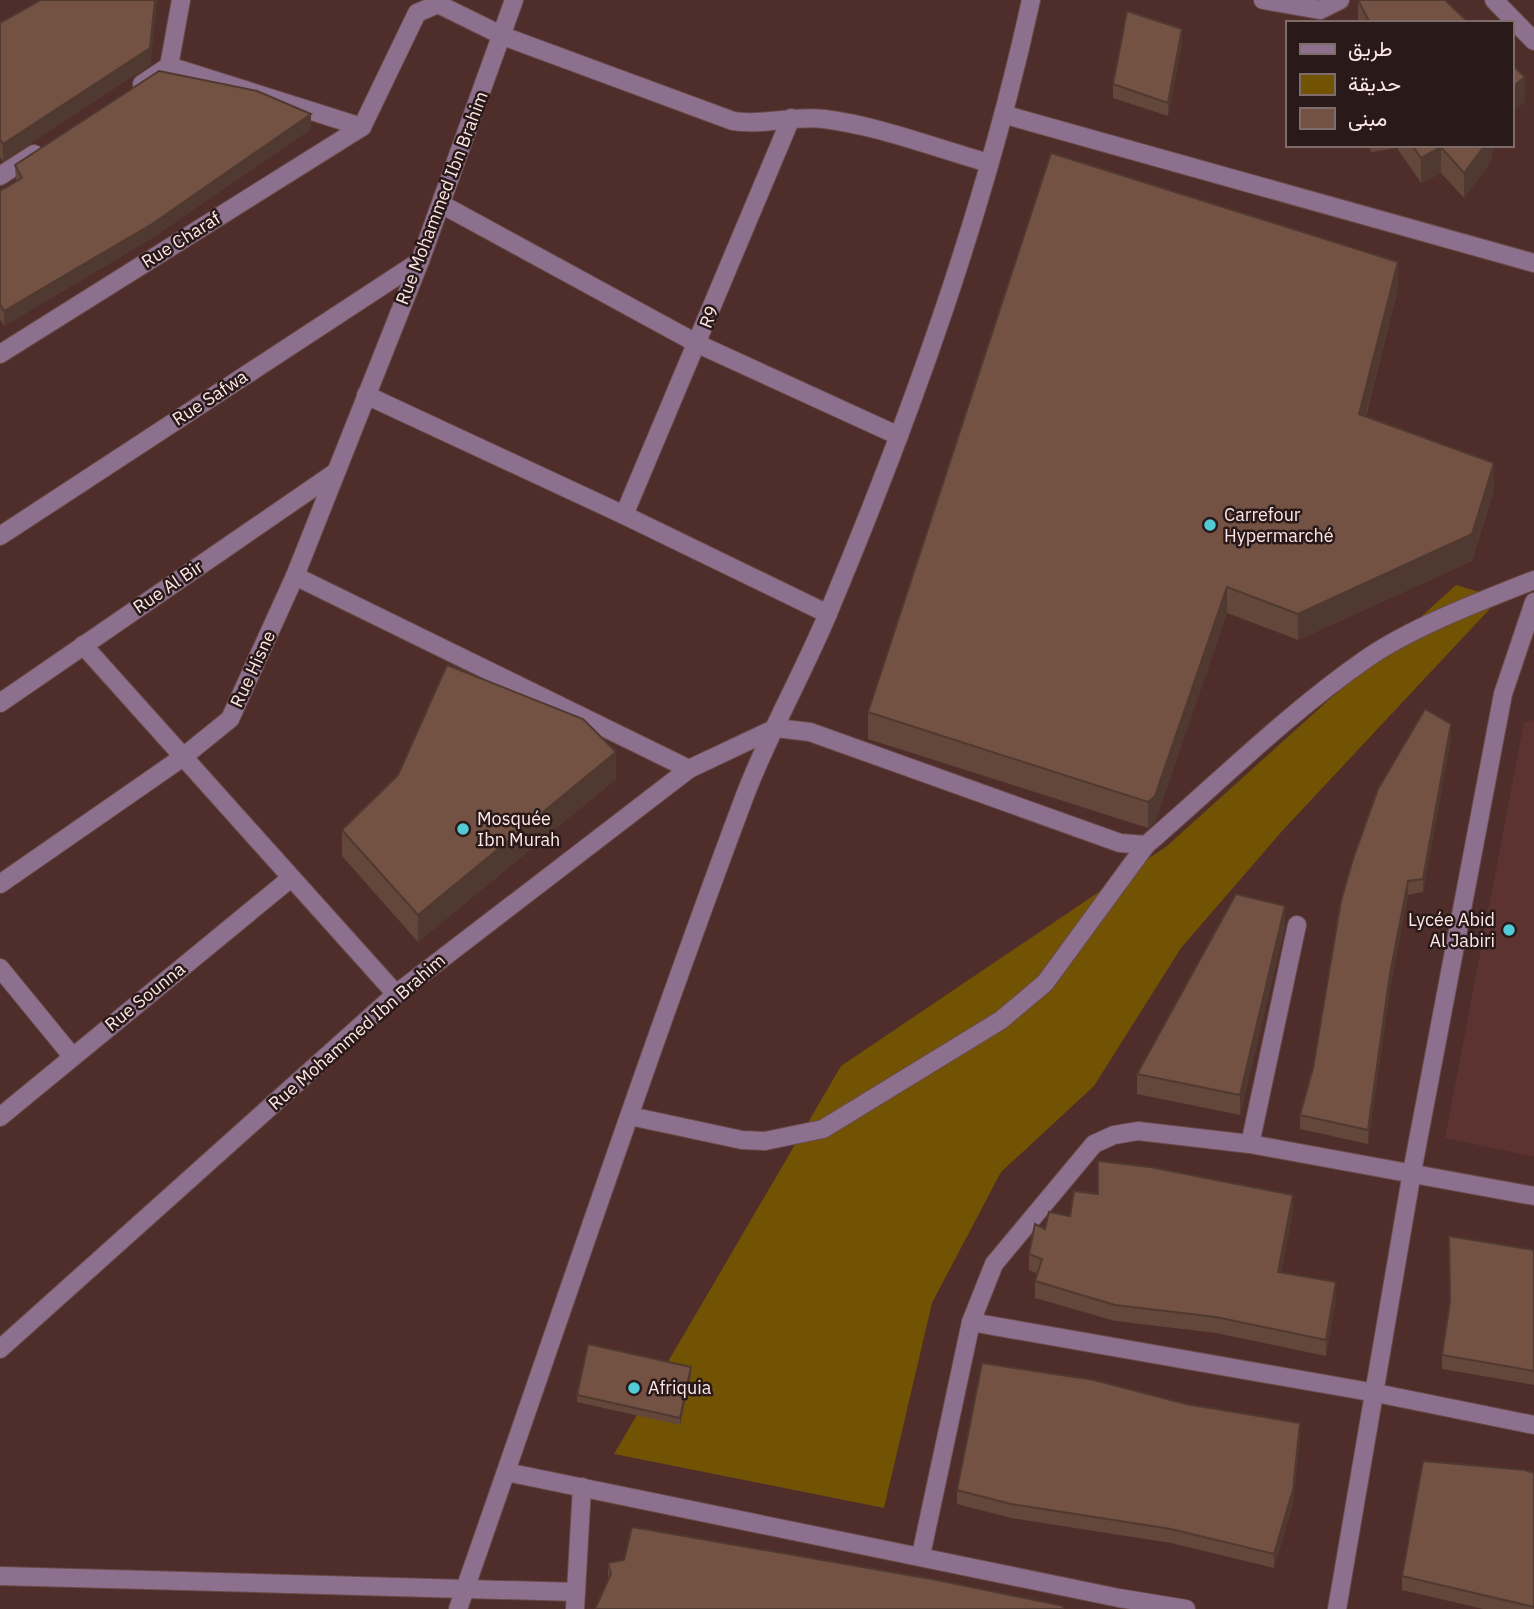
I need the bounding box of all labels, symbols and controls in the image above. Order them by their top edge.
legend [1286,21,1513,147]
text: طريق [1348,34,1393,62]
text: حديقة [1348,69,1401,97]
street label: Rue Mohammed Ibn Brahim [390,88,493,308]
text: مبنى [1348,104,1387,132]
street label: Rue Charaf [137,206,225,273]
street label: R9 [694,302,723,331]
street label: Rue Safwa [168,365,252,430]
place label: Carrefour Hypermarché [1224,503,1334,547]
marker: Carrefour Hypermarché [1202,517,1218,533]
street label: Rue Al Bir [128,555,207,618]
street label: Rue Hisne [225,627,280,711]
place label: Mosquée Ibn Murah [477,807,560,851]
marker: Mosquée Ibn Murah [455,821,471,837]
place label: Lycée Abid Al Jabiri [1408,908,1495,952]
marker: Lycée Abid Al Jabiri [1501,922,1517,938]
street label: Rue Mohammed Ibn Brahim [264,949,450,1115]
street label: Rue Sounna [100,957,190,1036]
place label: Afriquia [648,1376,712,1399]
marker: Afriquia [626,1380,642,1396]

